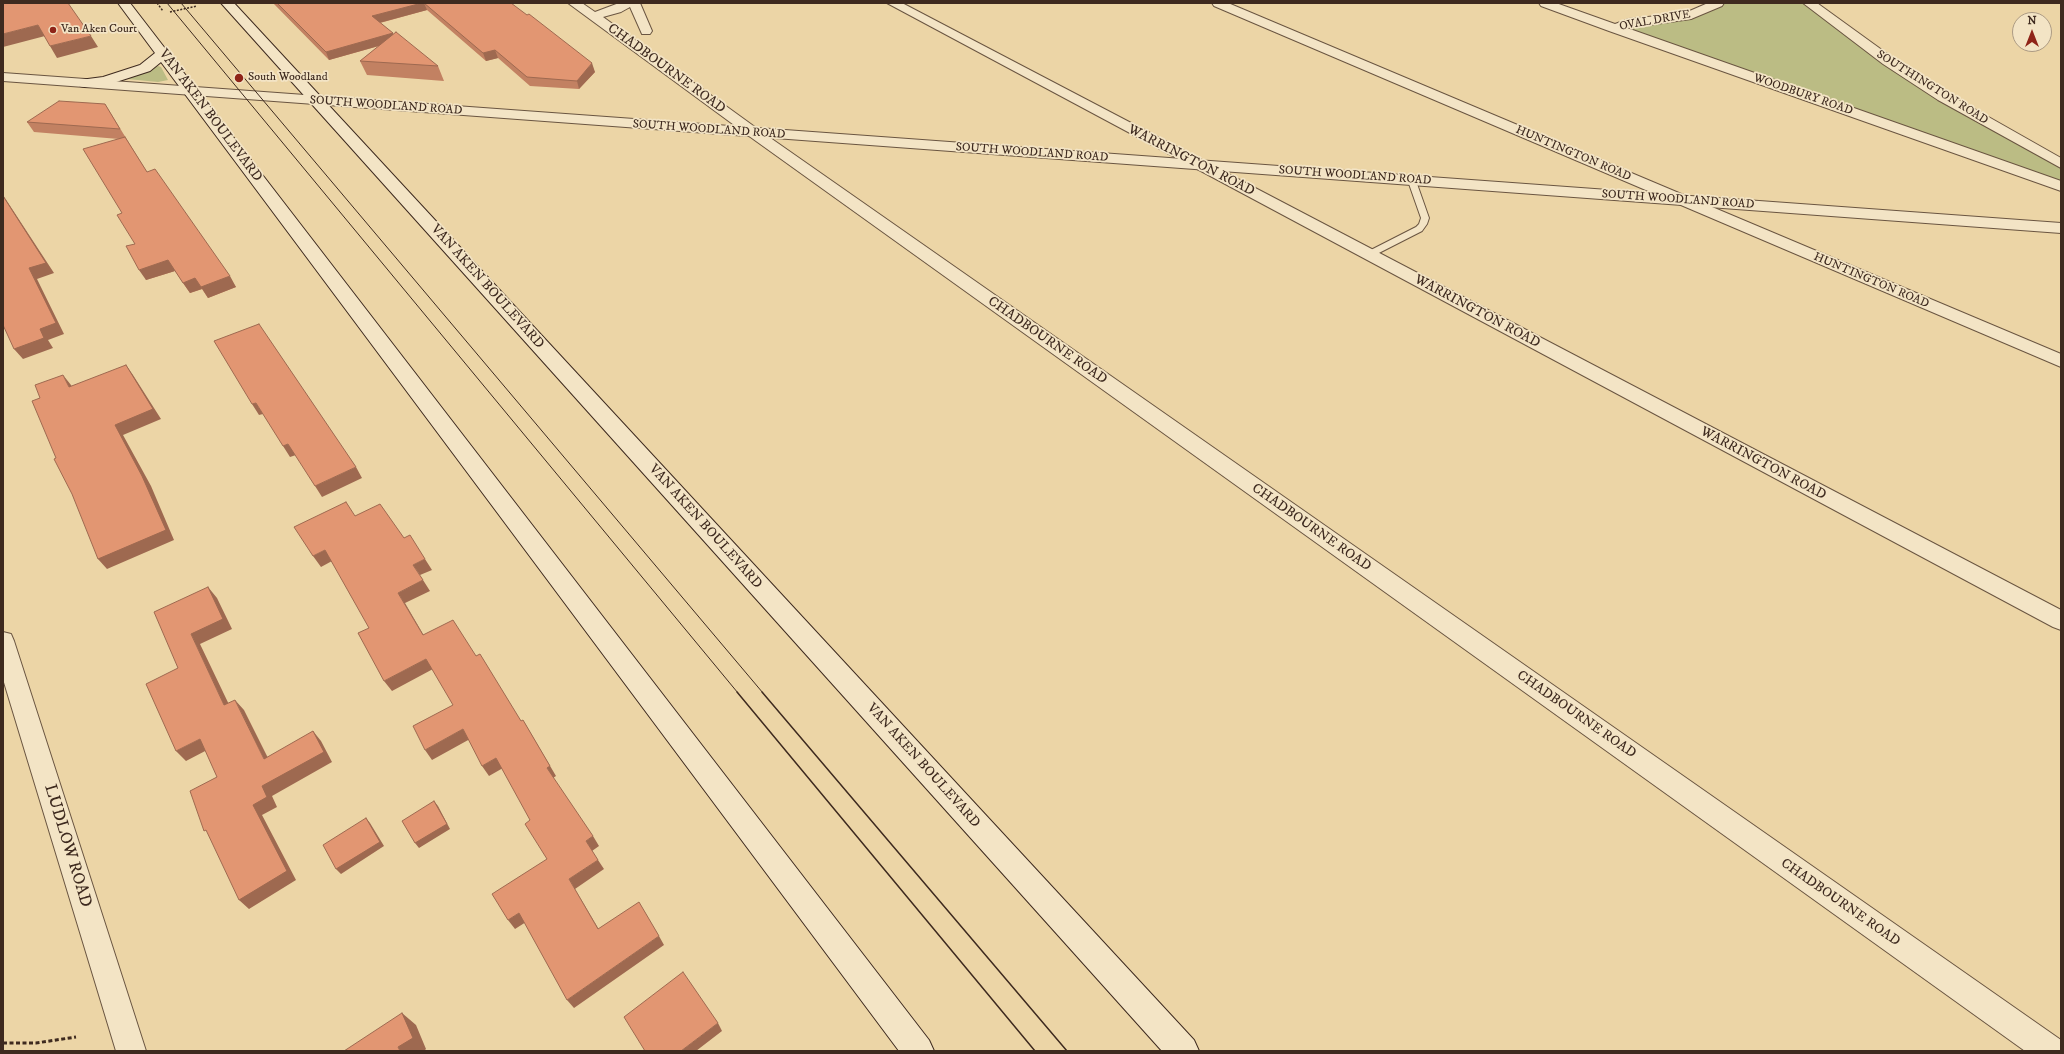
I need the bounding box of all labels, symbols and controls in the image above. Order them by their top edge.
street label: OVAL DRIVE [1618,8,1692,34]
north arrow [2012,12,2052,52]
text: N [2027,14,2037,28]
street label: CHADBOURNE ROAD [604,21,728,117]
place label: Van Aken Court [61,23,137,37]
marker: Van Aken Court [48,25,58,35]
street label: VAN AKEN BOULEVARD [155,47,265,185]
street label: SOUTHINGTON ROAD [1873,48,1991,128]
place label: South Woodland [248,71,328,85]
street label: WOODBURY ROAD [1751,71,1855,119]
marker: South Woodland [233,72,245,84]
street label: SOUTH WOODLAND ROAD [309,93,463,119]
street label: SOUTH WOODLAND ROAD [632,117,786,143]
street label: WARRINGTON ROAD [1125,122,1257,200]
street label: HUNTINGTON ROAD [1513,123,1633,185]
street label: SOUTH WOODLAND ROAD [955,140,1109,166]
street label: SOUTH WOODLAND ROAD [1278,163,1432,189]
street label: SOUTH WOODLAND ROAD [1601,187,1755,213]
street label: VAN AKEN BOULEVARD [427,221,547,353]
street label: HUNTINGTON ROAD [1811,250,1931,312]
street label: WARRINGTON ROAD [1411,272,1543,352]
street label: CHADBOURNE ROAD [984,293,1110,389]
street label: WARRINGTON ROAD [1697,424,1829,504]
street label: VAN AKEN BOULEVARD [645,461,765,593]
street label: CHADBOURNE ROAD [1248,480,1374,576]
street label: CHADBOURNE ROAD [1513,667,1639,763]
street label: VAN AKEN BOULEVARD [863,700,983,832]
street label: LUDLOW ROAD [39,782,95,910]
street label: CHADBOURNE ROAD [1777,855,1903,951]

